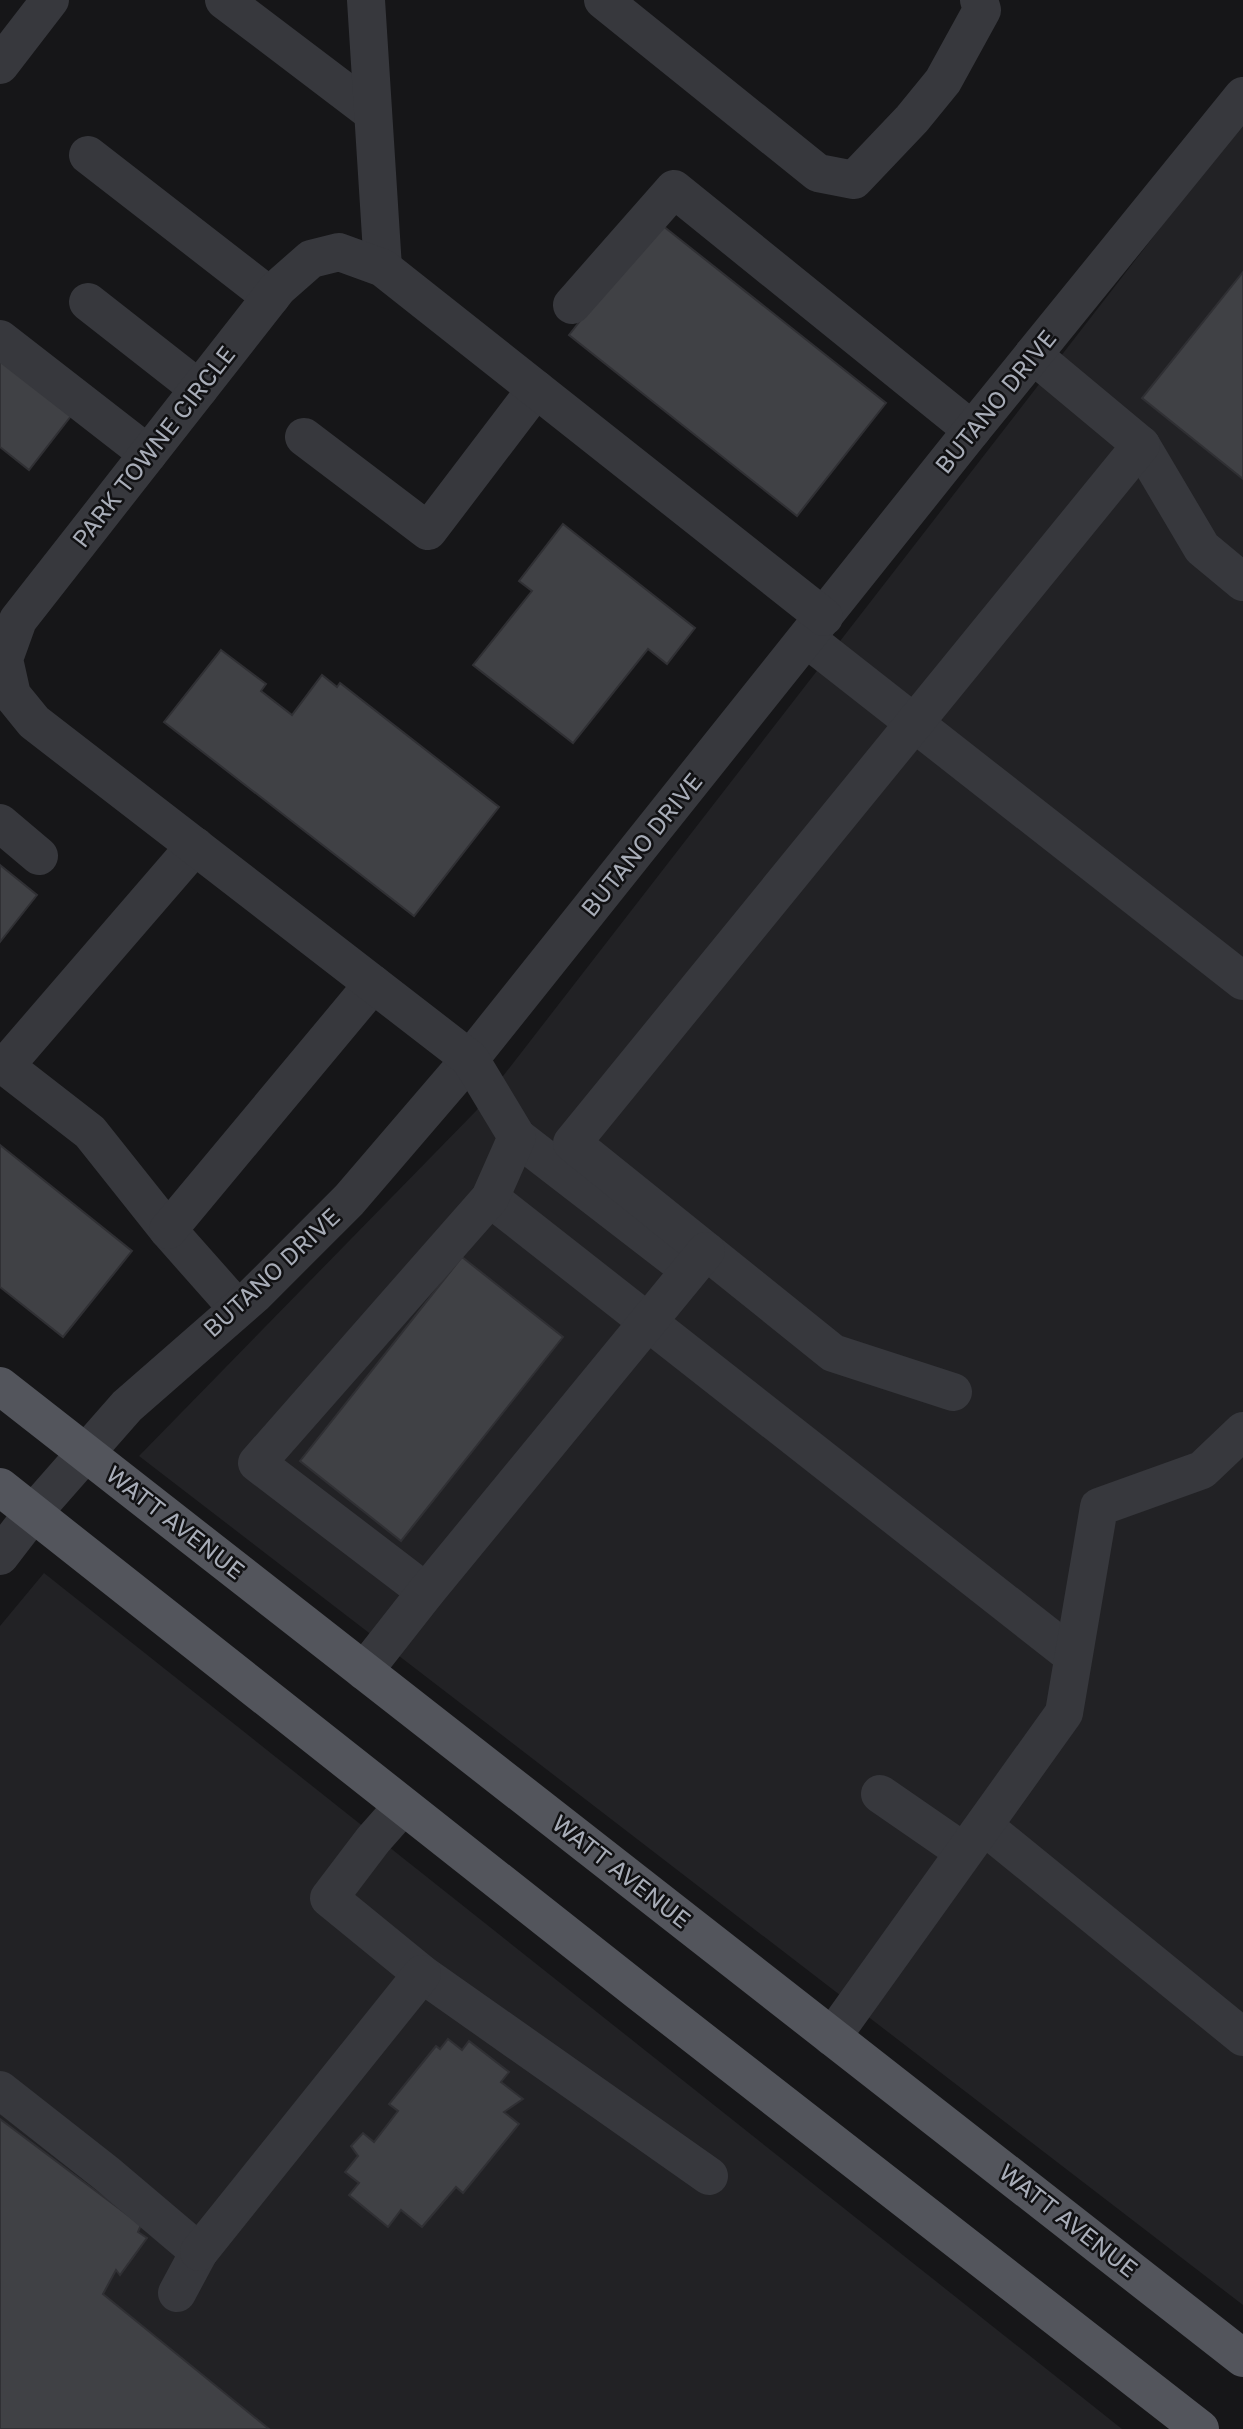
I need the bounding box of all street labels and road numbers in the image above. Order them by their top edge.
street label: BUTANO DRIVE [928,324,1061,479]
street label: PARK TOWNE CIRCLE [65,340,240,552]
street label: BUTANO DRIVE [574,767,707,922]
street label: BUTANO DRIVE [197,1201,345,1343]
street label: WATT AVENUE [101,1459,251,1585]
street label: WATT AVENUE [547,1808,697,1934]
street label: WATT AVENUE [994,2157,1144,2283]

